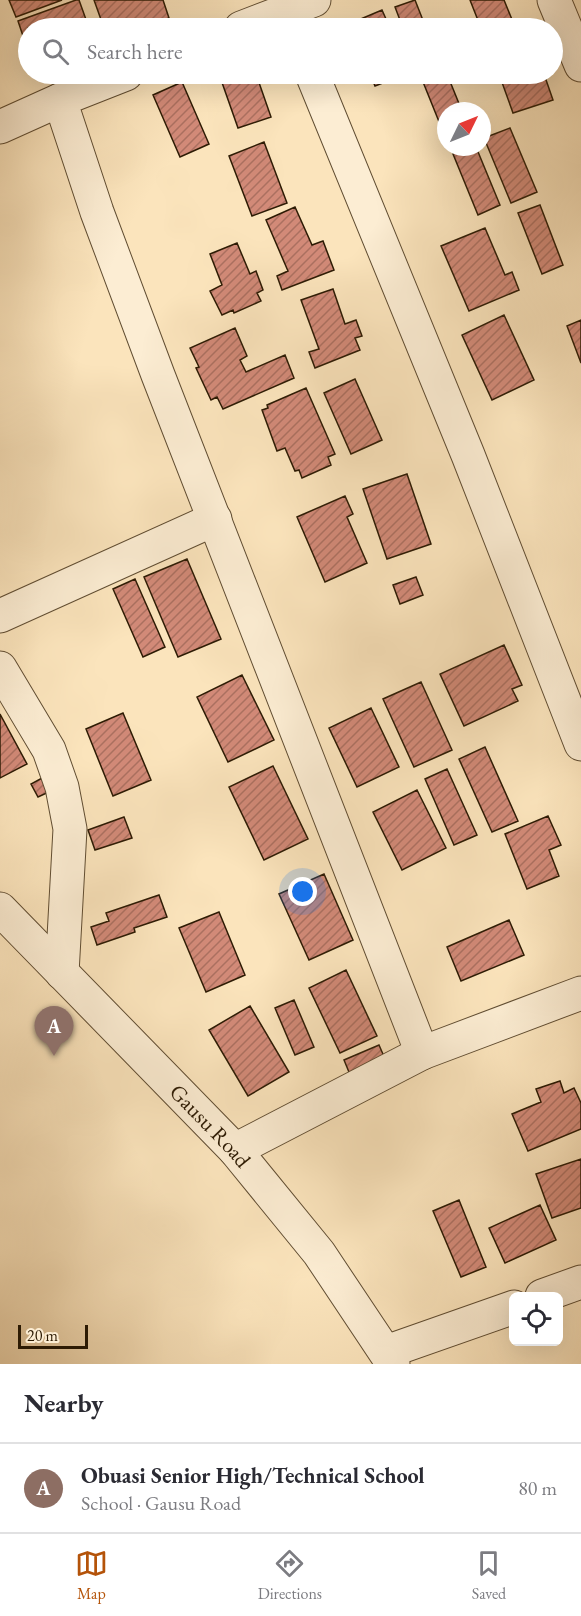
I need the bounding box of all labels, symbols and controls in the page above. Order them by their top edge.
search box [18,18,563,84]
icon: search [39,35,72,68]
text: Search here [87,37,182,66]
north arrow [437,102,491,156]
your location [288,877,317,906]
pin: A [34,1006,74,1056]
street label: Gausu Road [164,1077,258,1174]
map controls [509,1292,563,1346]
button: locate [509,1292,563,1346]
scale bar [18,1322,88,1350]
text: 20 m [27,1325,58,1346]
text: Nearby [24,1386,104,1420]
text: Obuasi Senior High/Technical School [81,1461,425,1490]
text: A [36,1475,51,1501]
text: 80 m [518,1475,557,1501]
text: School · Gausu Road [81,1490,241,1516]
tab: Map [75,1547,108,1604]
tab: Directions [258,1547,322,1604]
tab: Saved [472,1547,506,1604]

